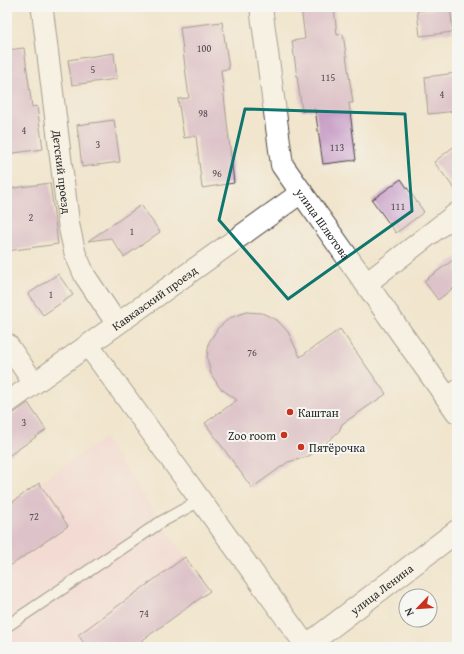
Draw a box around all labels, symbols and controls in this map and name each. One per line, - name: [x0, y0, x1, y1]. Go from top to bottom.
- house number: 100: [197, 41, 211, 56]
- house number: 5: [91, 62, 96, 77]
- house number: 115: [321, 70, 335, 85]
- house number: 4: [440, 87, 445, 102]
- house number: 98: [198, 106, 208, 121]
- house number: 4: [22, 123, 27, 138]
- street label: Детский проезд: [49, 128, 76, 215]
- house number: 3: [96, 137, 101, 152]
- house number: 113: [330, 140, 344, 155]
- house number: 96: [212, 166, 222, 181]
- street label: улица Шлютова: [292, 183, 355, 263]
- house number: 111: [391, 199, 405, 214]
- house number: 2: [29, 210, 34, 225]
- house number: 1: [130, 224, 135, 239]
- street label: Кавказский проезд: [108, 261, 201, 334]
- house number: 1: [49, 287, 54, 302]
- house number: 76: [247, 345, 257, 360]
- place label: Каштан: [298, 404, 339, 421]
- marker: Каштан: [285, 407, 295, 417]
- house number: 3: [22, 415, 27, 430]
- place label: Zoo room: [228, 427, 276, 444]
- marker: Zoo room: [279, 430, 289, 440]
- place label: Пятёрочка: [309, 439, 366, 456]
- marker: Пятёрочка: [296, 442, 306, 452]
- house number: 72: [29, 509, 39, 524]
- street label: улица Ленина: [345, 559, 417, 619]
- north arrow: [398, 588, 438, 628]
- text: N: [400, 605, 418, 619]
- house number: 74: [139, 606, 149, 621]

